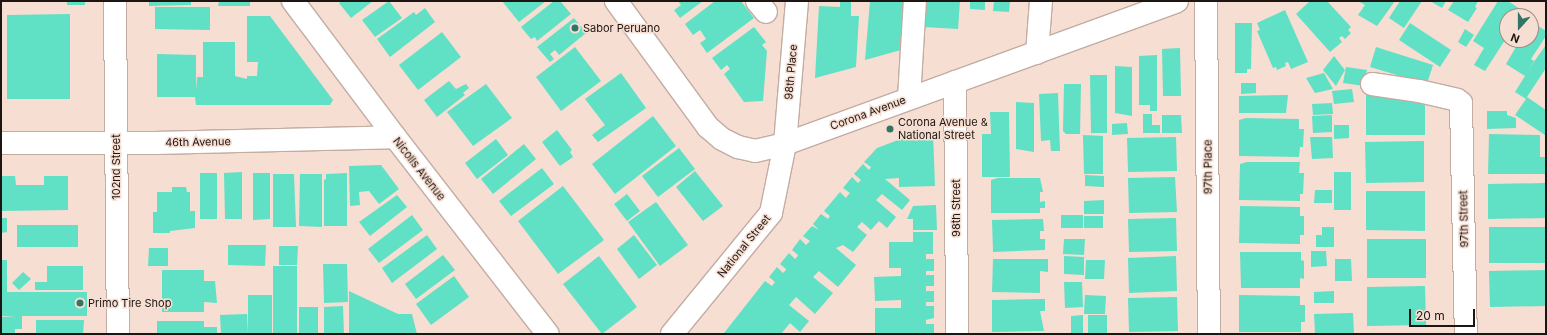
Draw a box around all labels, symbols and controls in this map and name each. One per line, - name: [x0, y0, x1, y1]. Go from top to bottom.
- north arrow: [1499, 8, 1539, 48]
- place label: Sabor Peruano: [583, 21, 660, 35]
- marker: Sabor Peruano: [570, 23, 580, 33]
- text: N: [1509, 30, 1521, 46]
- street label: 98th Place: [782, 44, 800, 100]
- street label: Corona Avenue: [828, 93, 908, 133]
- place label: Corona Avenue & National Street: [898, 116, 988, 142]
- marker: Corona Avenue & National Street: [885, 124, 895, 134]
- street label: 102nd Street: [109, 134, 123, 200]
- street label: 46th Avenue: [165, 135, 231, 149]
- street label: Nicolls Avenue: [390, 135, 448, 203]
- street label: 97th Place: [1201, 140, 1215, 194]
- street label: 98th Street: [949, 179, 963, 237]
- street label: 97th Street: [1457, 190, 1471, 248]
- street label: National Street: [715, 212, 773, 280]
- place label: Primo Tire Shop: [88, 296, 171, 310]
- marker: Primo Tire Shop: [75, 298, 85, 308]
- scale bar: [1411, 301, 1477, 327]
- text: 20 m: [1416, 308, 1445, 323]

